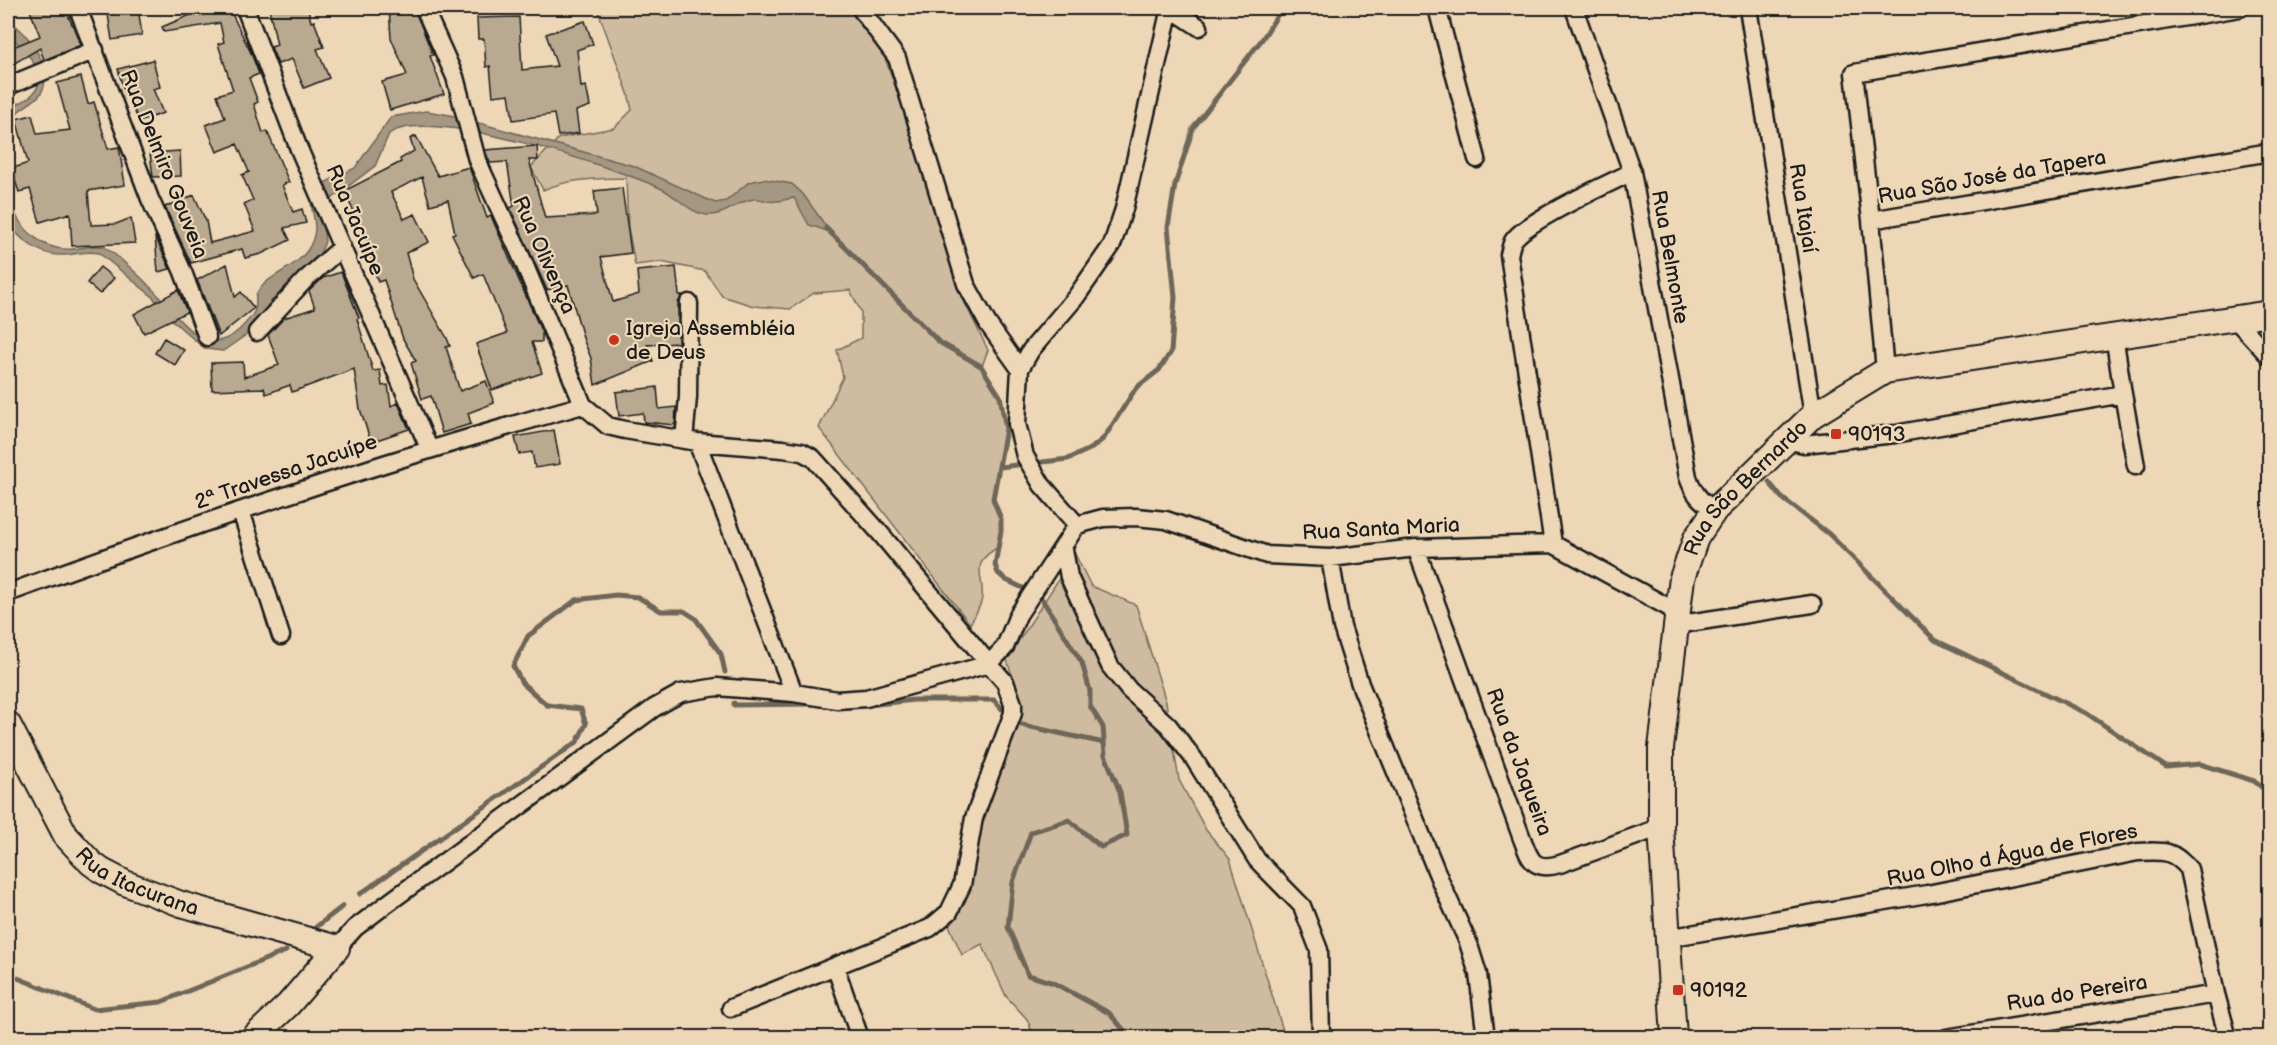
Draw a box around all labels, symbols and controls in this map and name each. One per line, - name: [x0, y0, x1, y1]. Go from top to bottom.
- street label: Rua Delmiro Gouveia: [115, 66, 213, 262]
- street label: Rua São José da Tapera: [1876, 145, 2108, 209]
- street label: Rua Jacuípe: [320, 161, 390, 279]
- street label: Rua Itajaí: [1784, 161, 1823, 256]
- street label: Rua Belmonte: [1646, 188, 1694, 326]
- street label: Rua Olivença: [507, 192, 581, 318]
- place label: Igreja Assembléia de Deus: [626, 316, 795, 365]
- marker: Igreja Assembléia de Deus: [607, 333, 621, 347]
- street label: Rua São Bernardo: [1678, 415, 1813, 559]
- place label: 90193: [1848, 422, 1906, 447]
- marker: 90193: [1829, 427, 1843, 441]
- street label: 2ª Travessa Jacuípe: [192, 429, 380, 515]
- street label: Rua Santa Maria: [1301, 512, 1461, 546]
- street label: Rua da Jaqueira: [1481, 685, 1557, 839]
- street label: Rua Olho d Água de Flores: [1885, 818, 2139, 892]
- street label: Rua Itacurana: [70, 842, 202, 921]
- street label: Rua do Pereira: [2005, 970, 2149, 1016]
- place label: 90192: [1690, 978, 1748, 1003]
- marker: 90192: [1671, 983, 1685, 997]

